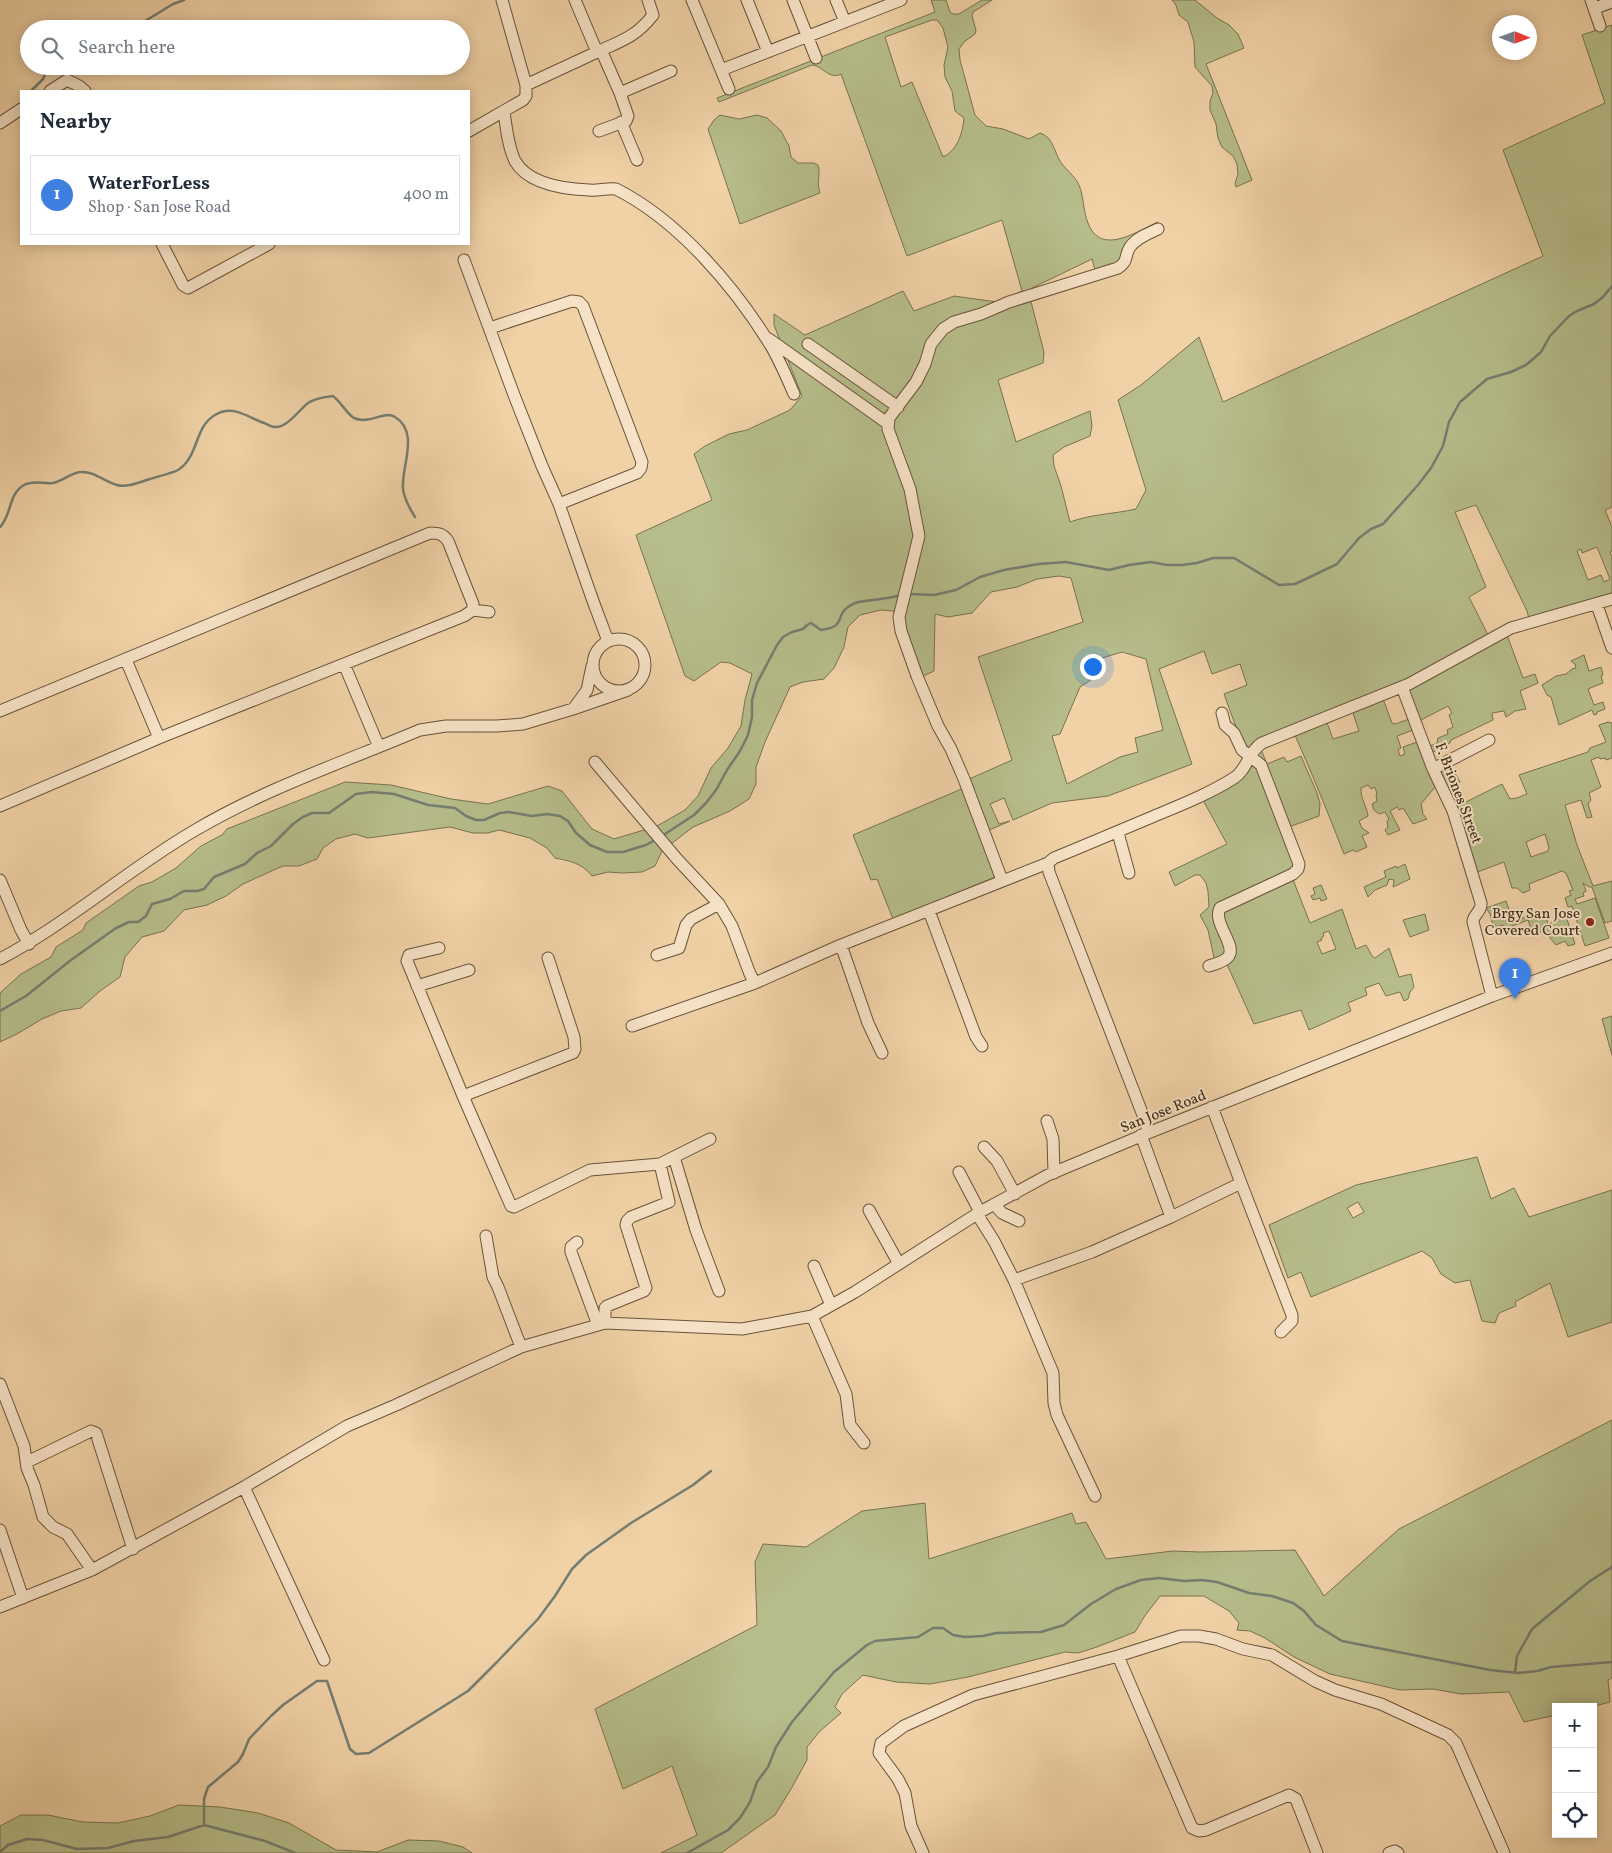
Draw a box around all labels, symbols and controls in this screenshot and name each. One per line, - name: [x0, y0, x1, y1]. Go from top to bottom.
- north arrow: [1492, 15, 1537, 60]
- search box: [20, 20, 470, 75]
- icon: search: [38, 34, 66, 62]
- text: Search here: [78, 35, 175, 61]
- text: Nearby: [40, 108, 111, 137]
- text: WaterForLess: [88, 171, 210, 197]
- text: 1: [54, 184, 60, 206]
- text: 400 m: [403, 184, 449, 206]
- text: Shop · San Jose Road: [88, 197, 231, 219]
- your location: [1080, 654, 1106, 680]
- street label: F. Briones Street: [1429, 740, 1487, 847]
- place label: Brgy San Jose Covered Court: [1485, 904, 1580, 942]
- marker: Brgy San Jose Covered Court: [1584, 916, 1596, 928]
- pin: 1: [1499, 958, 1531, 999]
- street label: San Jose Road: [1117, 1086, 1210, 1139]
- map controls: [1552, 1703, 1597, 1838]
- button: +: [1552, 1703, 1597, 1748]
- button: −: [1552, 1748, 1597, 1793]
- button: locate: [1552, 1793, 1597, 1838]

